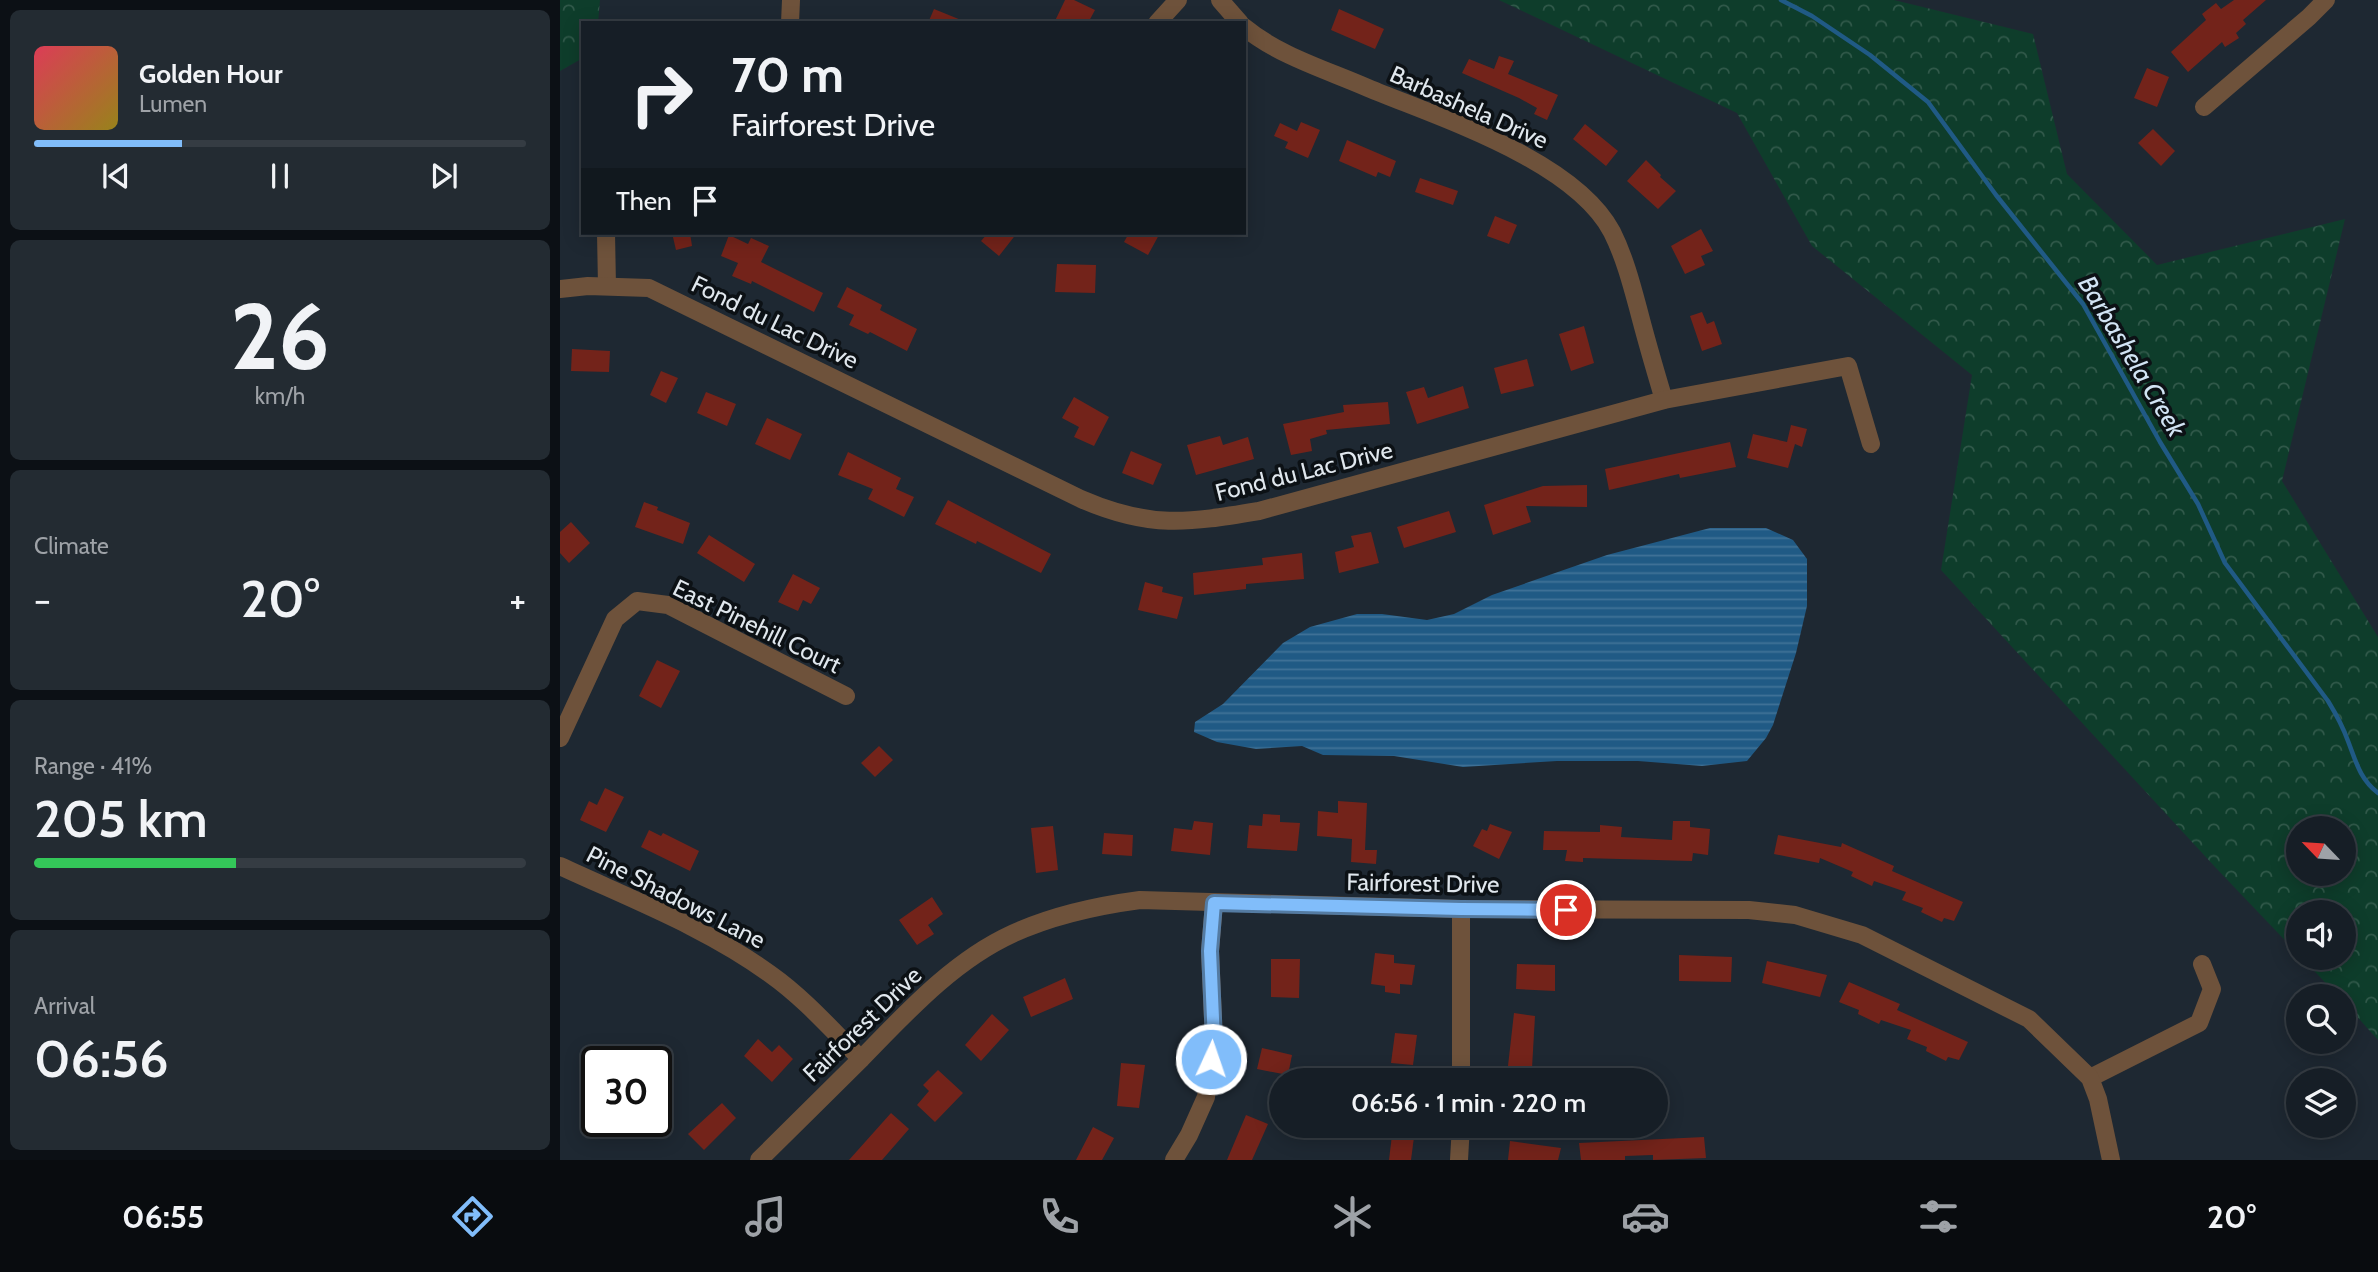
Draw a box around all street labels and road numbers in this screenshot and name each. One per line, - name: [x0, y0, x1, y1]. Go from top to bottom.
- street label: Barbashela Drive: [1385, 59, 1553, 155]
- street label: Fond du Lac Drive: [687, 269, 863, 375]
- street label: Fond du Lac Drive: [1212, 435, 1396, 507]
- street label: East Pinehill Court: [668, 573, 846, 679]
- street label: Pine Shadows Lane: [582, 839, 770, 955]
- street label: Fairforest Drive: [1346, 867, 1500, 899]
- street label: Fairforest Drive: [797, 960, 927, 1088]

